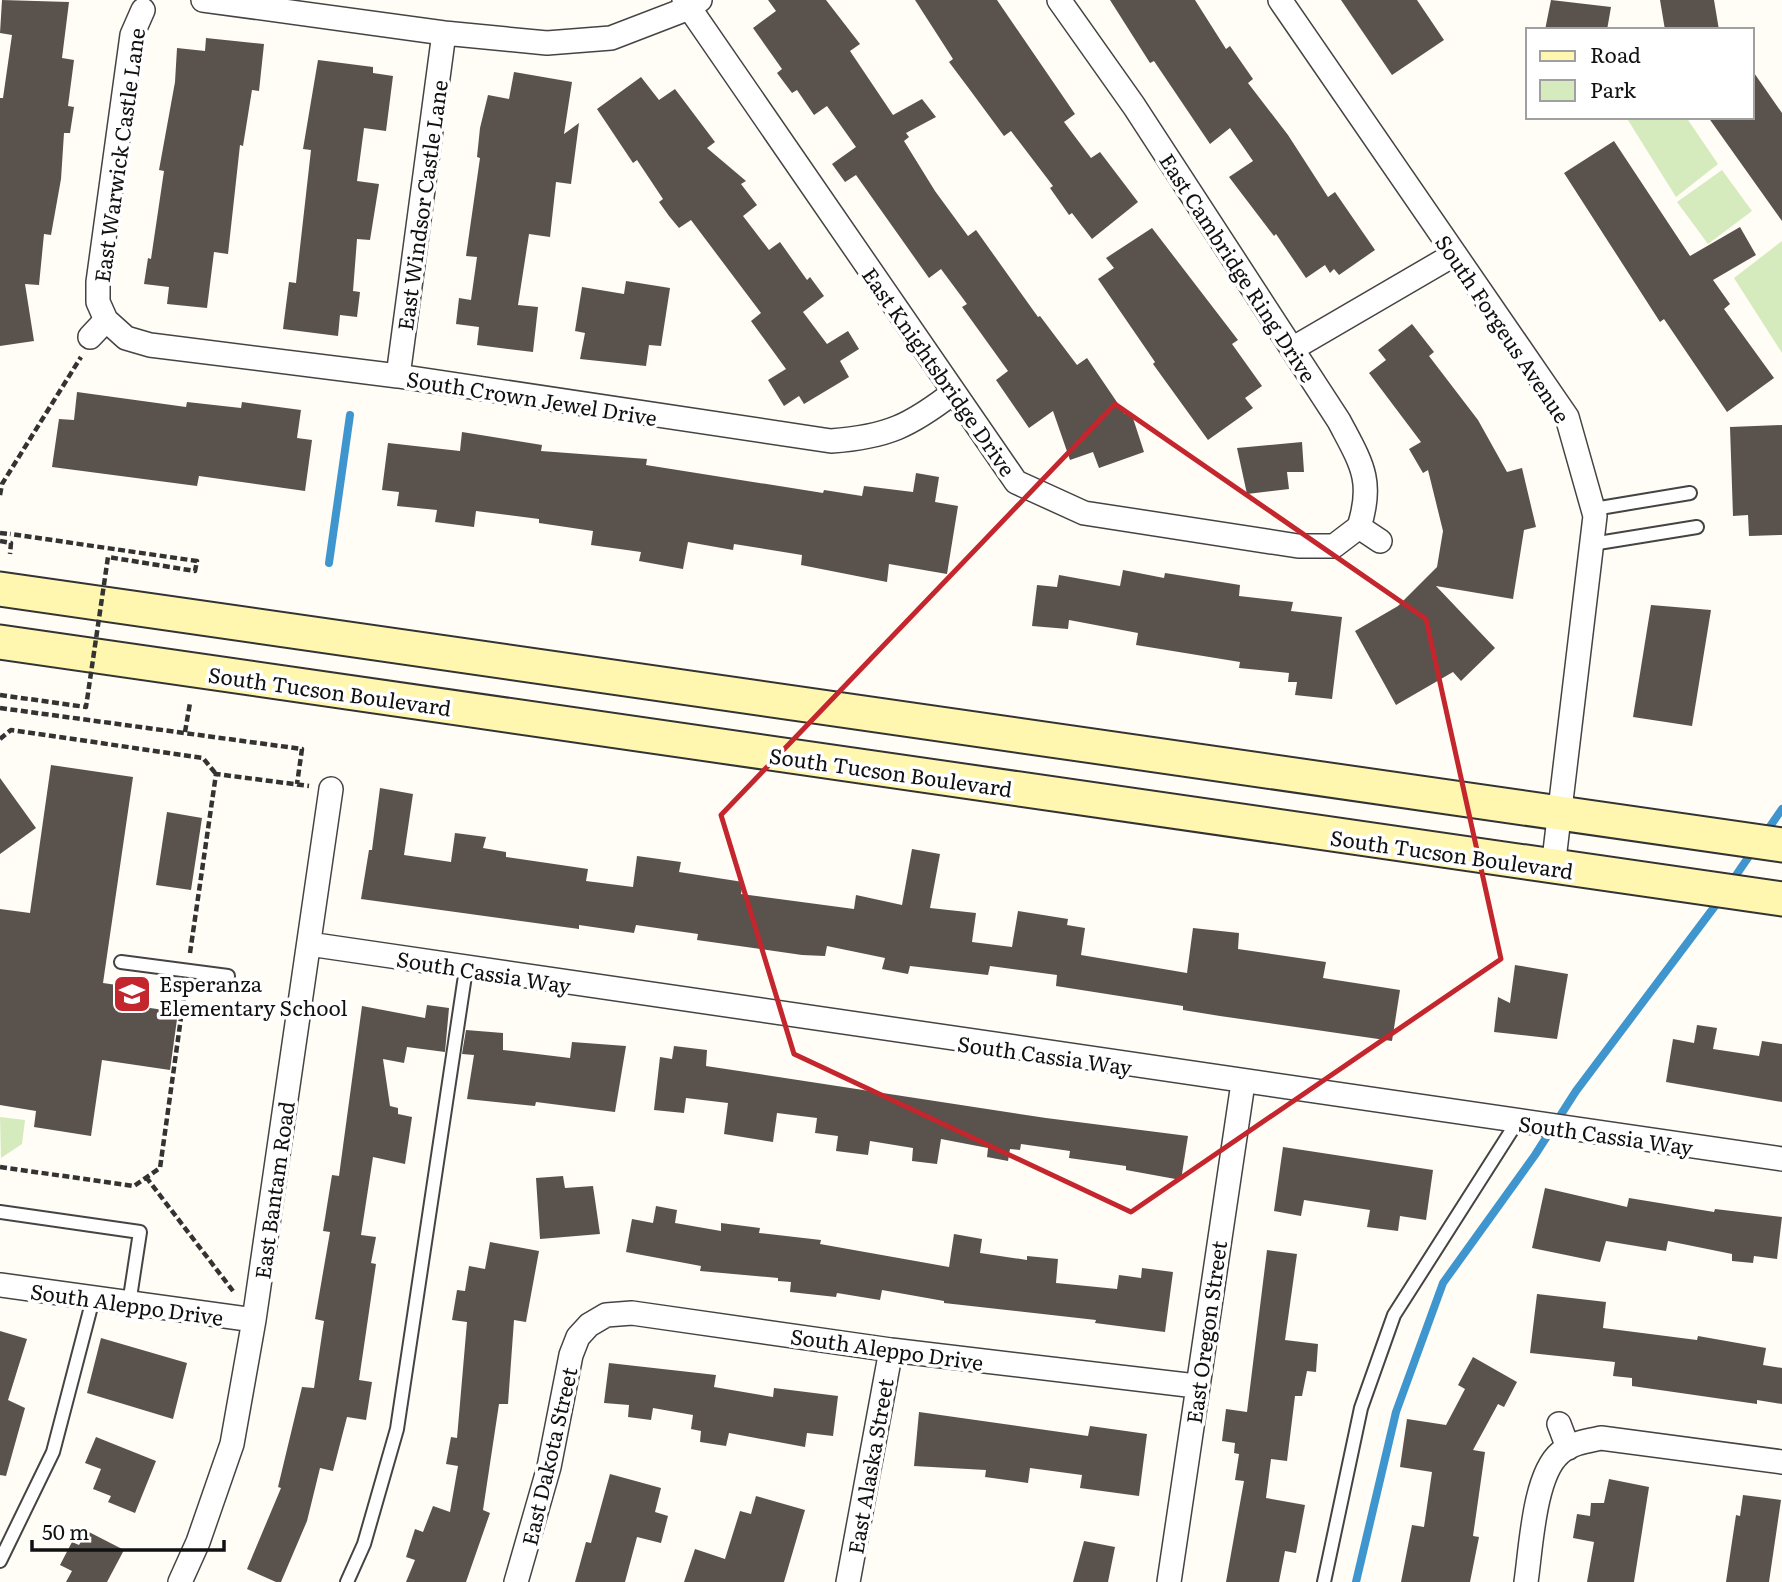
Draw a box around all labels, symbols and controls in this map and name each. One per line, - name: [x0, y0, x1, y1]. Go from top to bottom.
- street label: East Warwick Castle Lane: [85, 26, 151, 284]
- legend: [1526, 28, 1754, 119]
- text: Road: [1590, 38, 1641, 69]
- text: Park: [1590, 73, 1636, 104]
- street label: East Windsor Castle Lane: [388, 78, 454, 332]
- street label: East Cambridge Ring Drive: [1153, 146, 1325, 388]
- street label: South Forgeus Avenue: [1429, 228, 1579, 428]
- street label: East Knightsbridge Drive: [856, 260, 1024, 482]
- street label: South Crown Jewel Drive: [405, 362, 659, 432]
- street label: South Tucson Boulevard: [206, 658, 454, 722]
- street label: South Tucson Boulevard: [767, 739, 1015, 803]
- street label: South Tucson Boulevard: [1328, 821, 1576, 885]
- street label: South Cassia Way: [395, 942, 574, 1000]
- place label: Esperanza Elementary School: [159, 967, 348, 1022]
- school or university icon: Esperanza Elementary School: [111, 973, 153, 1015]
- street label: South Cassia Way: [956, 1026, 1135, 1082]
- street label: East Bantam Road: [245, 1099, 301, 1281]
- street label: South Cassia Way: [1517, 1106, 1696, 1162]
- street label: East Oregon Street: [1177, 1238, 1233, 1426]
- street label: South Aleppo Drive: [29, 1274, 225, 1332]
- street label: South Aleppo Drive: [789, 1319, 985, 1377]
- street label: East Dakota Street: [512, 1363, 584, 1548]
- street label: East Alaska Street: [838, 1375, 900, 1556]
- scale bar: [32, 1508, 224, 1552]
- text: 50 m: [42, 1515, 89, 1546]

